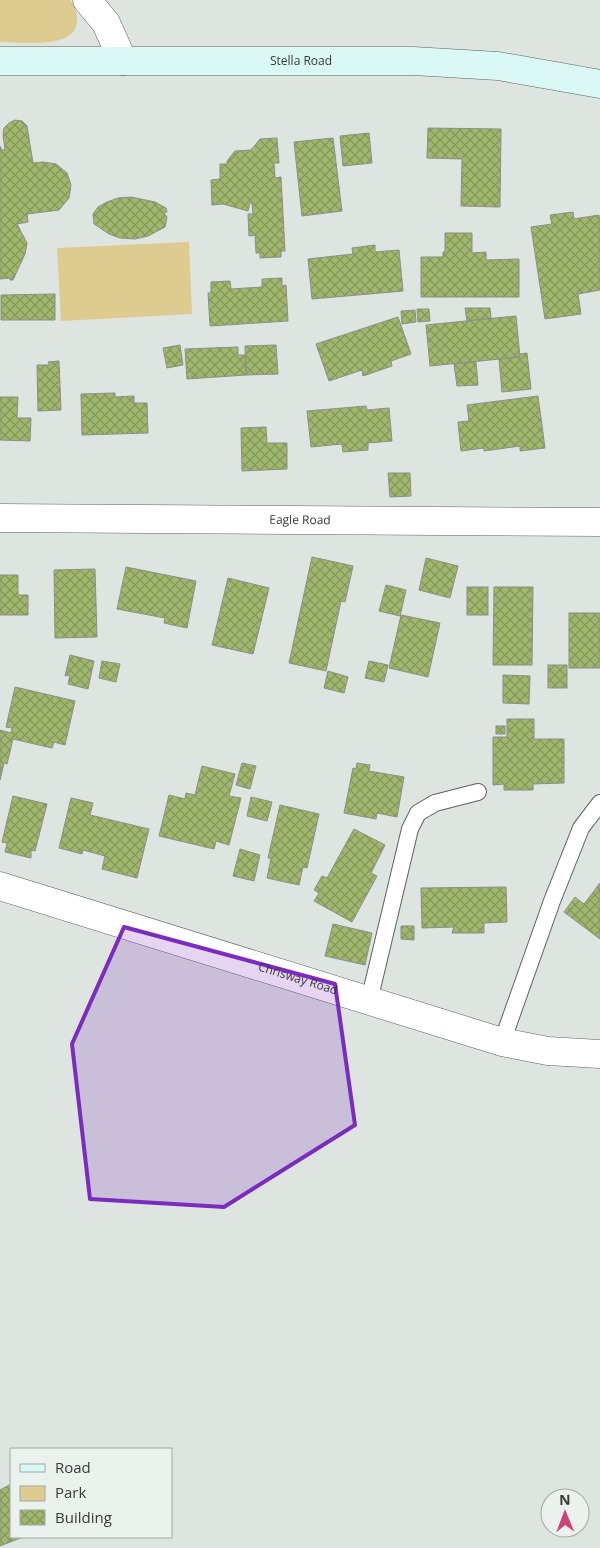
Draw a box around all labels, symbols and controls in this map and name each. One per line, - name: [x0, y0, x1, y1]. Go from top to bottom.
- street label: Stella Road: [270, 52, 332, 69]
- street label: Eagle Road: [269, 511, 331, 528]
- street label: Chrisway Road: [256, 958, 340, 998]
- legend: [10, 1448, 172, 1538]
- text: Road: [55, 1457, 91, 1477]
- text: Park: [55, 1482, 86, 1502]
- north arrow: [540, 1488, 590, 1538]
- text: N: [559, 1490, 571, 1509]
- text: Building: [55, 1507, 112, 1527]

